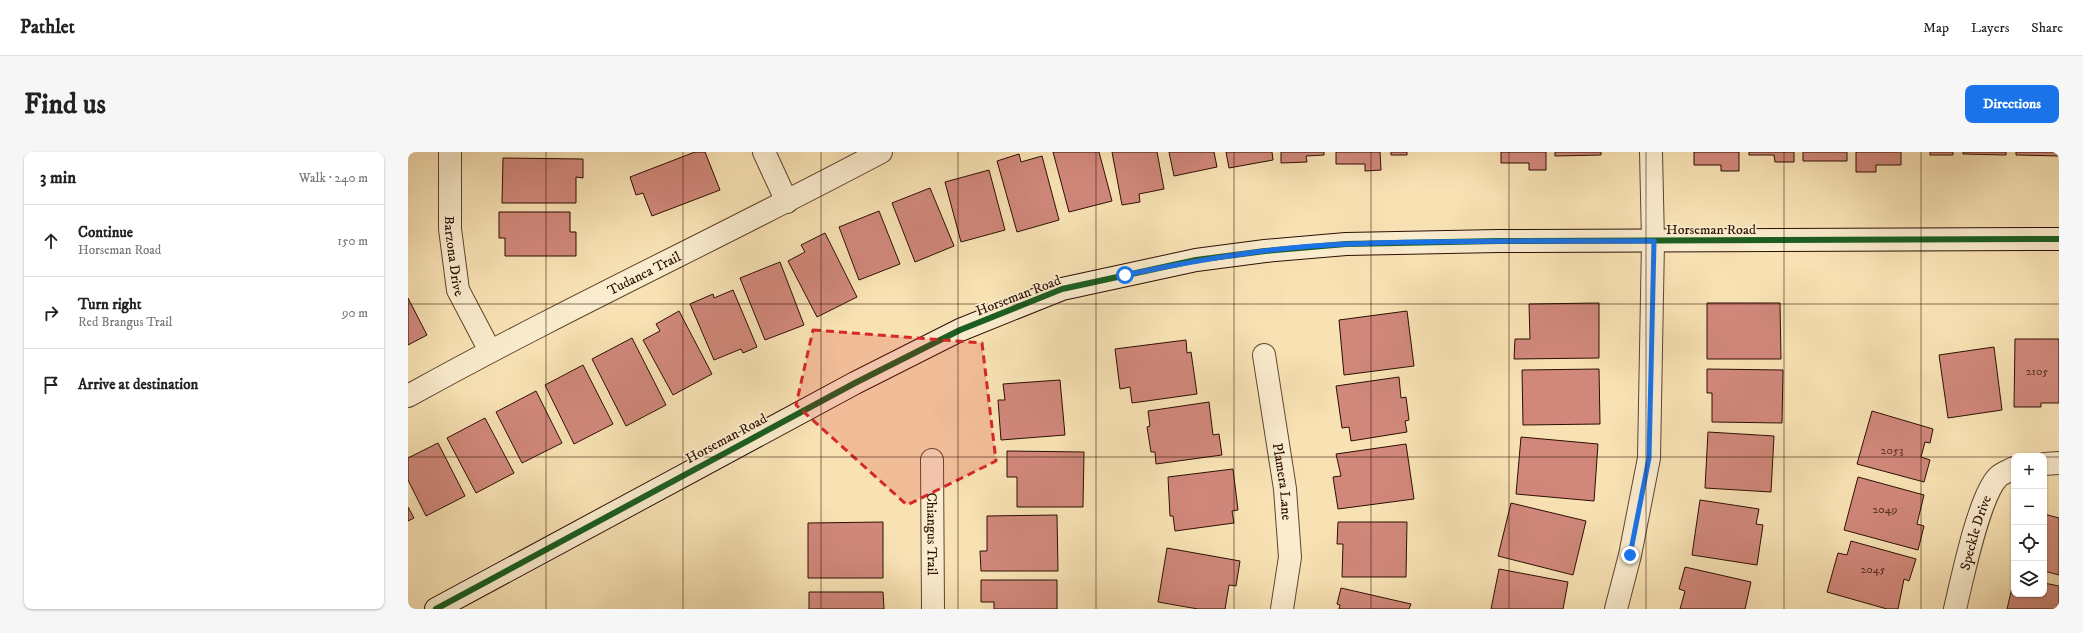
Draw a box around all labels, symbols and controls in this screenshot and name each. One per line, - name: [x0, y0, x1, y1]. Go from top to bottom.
- text: Pathlet: [20, 16, 75, 39]
- text: Map: [1923, 19, 1949, 37]
- text: Layers: [1971, 19, 2009, 37]
- text: Share: [2031, 19, 2063, 37]
- button: Directions: [1965, 85, 2059, 123]
- text: Find us: [24, 87, 106, 122]
- text: 3 min: [40, 167, 76, 189]
- text: Walk · 240 m: [299, 170, 368, 186]
- street label: Barzona Drive: [440, 216, 468, 300]
- street label: Horseman Road: [1666, 221, 1756, 239]
- text: Continue: [78, 223, 133, 242]
- icon: ahead: [40, 230, 62, 252]
- text: 150 m: [337, 233, 368, 249]
- text: Horseman Road: [78, 242, 161, 258]
- street label: Tudanca Trail: [605, 248, 685, 300]
- route start: [1116, 266, 1134, 284]
- street label: Horseman Road: [973, 271, 1063, 320]
- text: Turn right: [78, 295, 141, 314]
- icon: right: [40, 302, 62, 324]
- text: 90 m: [342, 305, 368, 321]
- text: Red Brangus Trail: [78, 314, 172, 330]
- house number: 2105: [2026, 364, 2048, 379]
- icon: arrive: [40, 374, 62, 396]
- text: Arrive at destination: [78, 375, 198, 394]
- street label: Horseman Road: [683, 410, 770, 468]
- street label: Plamera Lane: [1268, 442, 1295, 521]
- house number: 2053: [1881, 443, 1903, 458]
- map controls: [2011, 453, 2047, 597]
- button: +: [2011, 453, 2047, 489]
- button: −: [2011, 489, 2047, 525]
- street label: Chiangus Trail: [922, 492, 941, 576]
- street label: Speckle Drive: [1956, 492, 1996, 572]
- house number: 2049: [1872, 502, 1898, 517]
- button: locate: [2011, 525, 2047, 561]
- route end: [1621, 546, 1639, 564]
- button: layers: [2011, 561, 2047, 597]
- house number: 2045: [1860, 562, 1886, 577]

